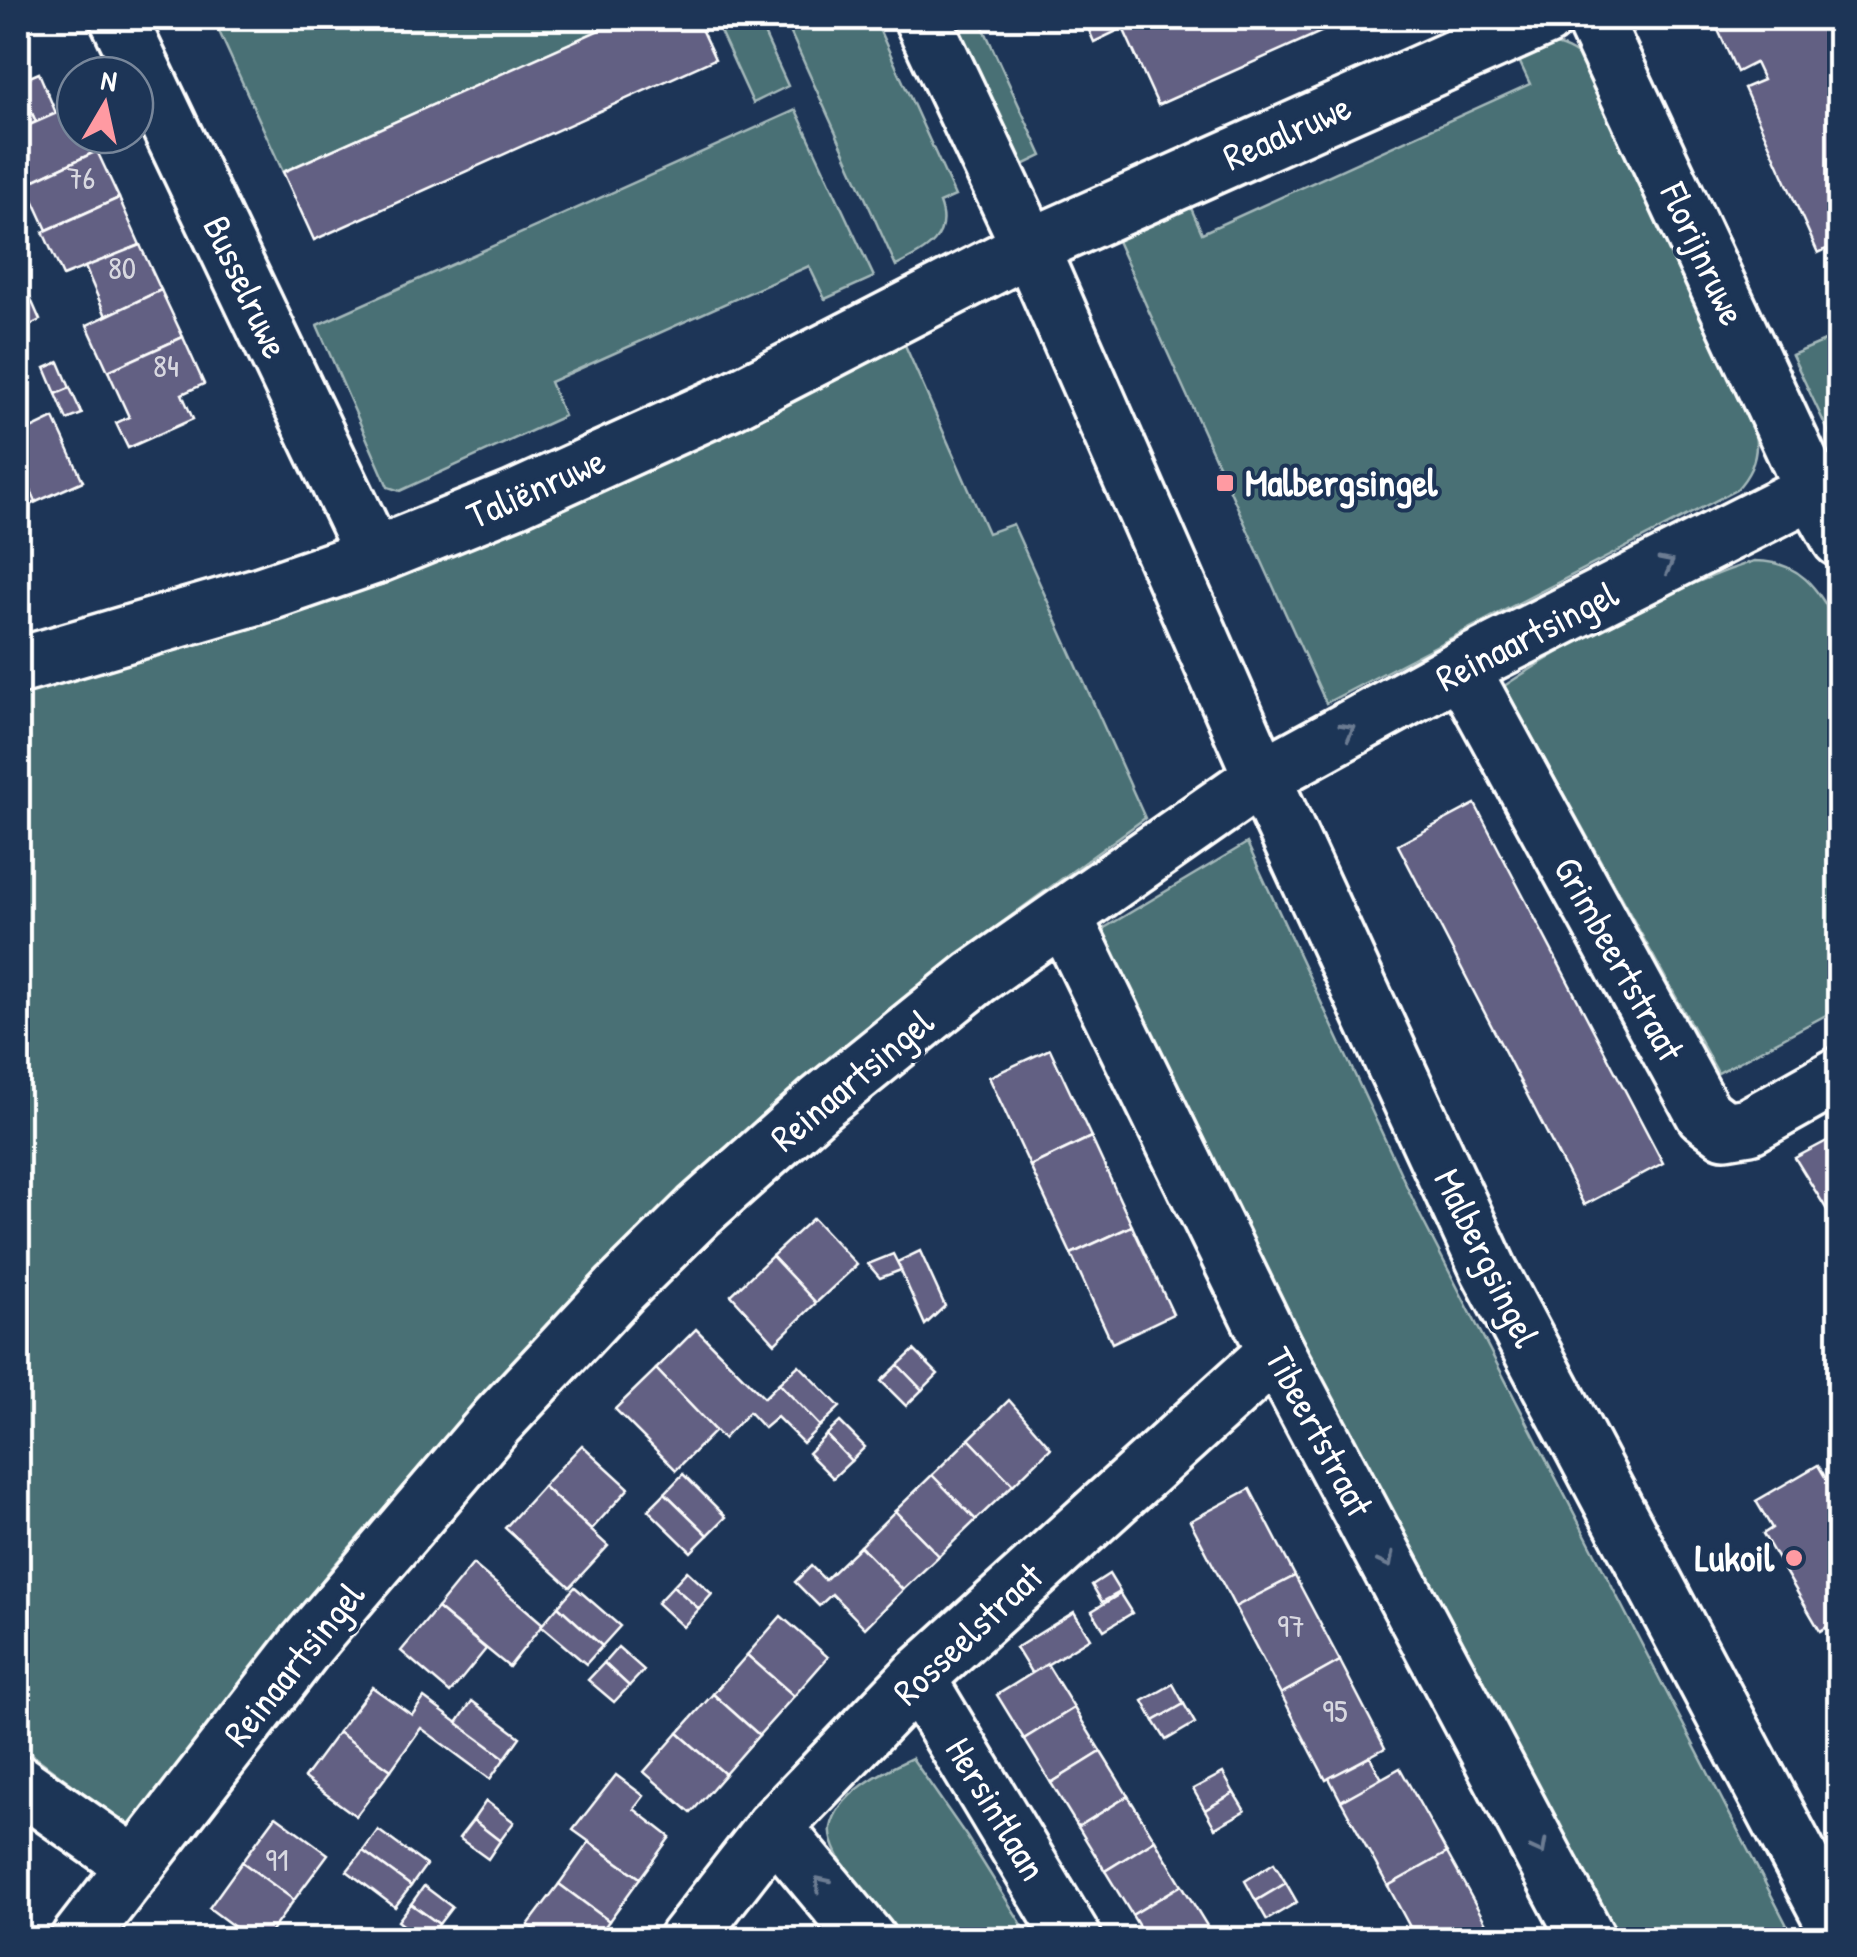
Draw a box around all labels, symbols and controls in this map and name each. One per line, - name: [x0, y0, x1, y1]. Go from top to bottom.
- north arrow: [55, 55, 155, 155]
- text: N: [99, 60, 119, 100]
- street label: Reaalruwe: [1214, 80, 1359, 182]
- house number: 76: [67, 156, 95, 199]
- street label: Florijnruwe: [1648, 173, 1759, 333]
- street label: Busselruwe: [191, 207, 302, 366]
- house number: 80: [108, 246, 136, 289]
- house number: 84: [153, 344, 179, 387]
- street label: Taliënruwe: [458, 434, 613, 541]
- place label: Malbergsingel: [1245, 456, 1438, 509]
- marker: Malbergsingel: [1214, 472, 1236, 494]
- one-way arrow: [1657, 557, 1675, 576]
- street label: Reinaartsingel: [1427, 567, 1627, 703]
- one-way arrow: [1337, 723, 1355, 743]
- street label: Grimbeertstraat: [1542, 847, 1698, 1071]
- street label: Reinaartsingel: [759, 995, 945, 1163]
- street label: Malbergsingel: [1422, 1160, 1554, 1356]
- street label: Tibeertstraat: [1253, 1338, 1387, 1526]
- place label: Lukoil: [1695, 1531, 1775, 1583]
- marker: Lukoil: [1783, 1547, 1805, 1569]
- street label: Rosseelstraat: [881, 1550, 1054, 1716]
- one-way arrow: [1375, 1551, 1394, 1569]
- street label: Reinaartsingel: [211, 1569, 376, 1757]
- house number: 97: [1277, 1604, 1305, 1647]
- house number: 95: [1322, 1689, 1348, 1732]
- street label: Hersintlaan: [934, 1727, 1060, 1890]
- house number: 91: [265, 1838, 289, 1881]
- one-way arrow: [1528, 1838, 1547, 1856]
- one-way arrow: [814, 1877, 832, 1895]

